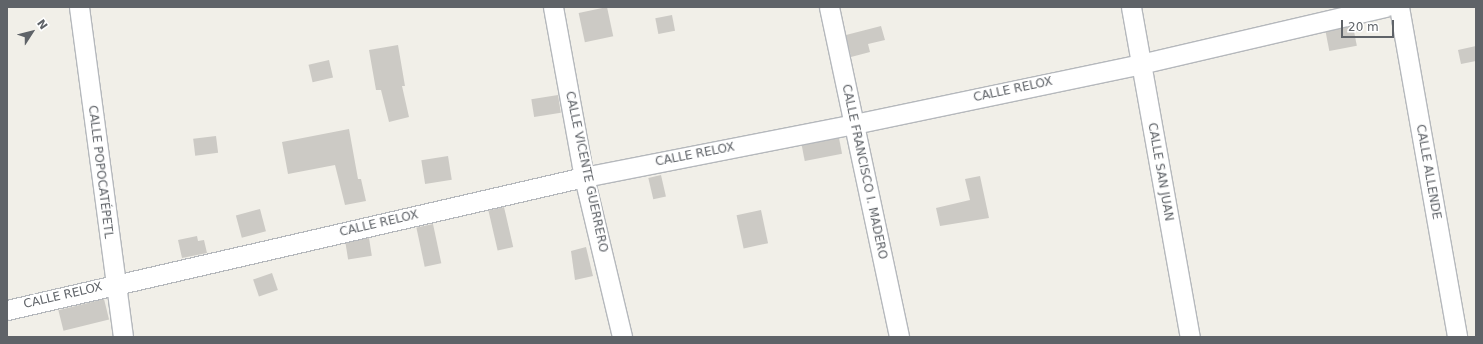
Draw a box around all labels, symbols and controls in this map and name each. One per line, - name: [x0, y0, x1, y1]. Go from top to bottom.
- north arrow: [12, 12, 52, 52]
- scale bar: [1343, 12, 1396, 38]
- text: N: [34, 17, 50, 32]
- text: 20 m: [1348, 20, 1379, 34]
- street label: CALLE RELOX: [972, 75, 1054, 105]
- street label: CALLE FRANCISCO I. MADERO: [838, 83, 890, 261]
- street label: CALLE VICENTE GUERRERO: [562, 90, 610, 254]
- street label: CALLE POPOCATÉPETL: [85, 105, 115, 239]
- street label: CALLE SAN JUAN: [1144, 122, 1176, 222]
- street label: CALLE ALLENDE: [1413, 123, 1443, 221]
- street label: CALLE RELOX: [654, 140, 736, 170]
- street label: CALLE RELOX: [338, 208, 420, 240]
- street label: CALLE RELOX: [22, 280, 104, 312]

